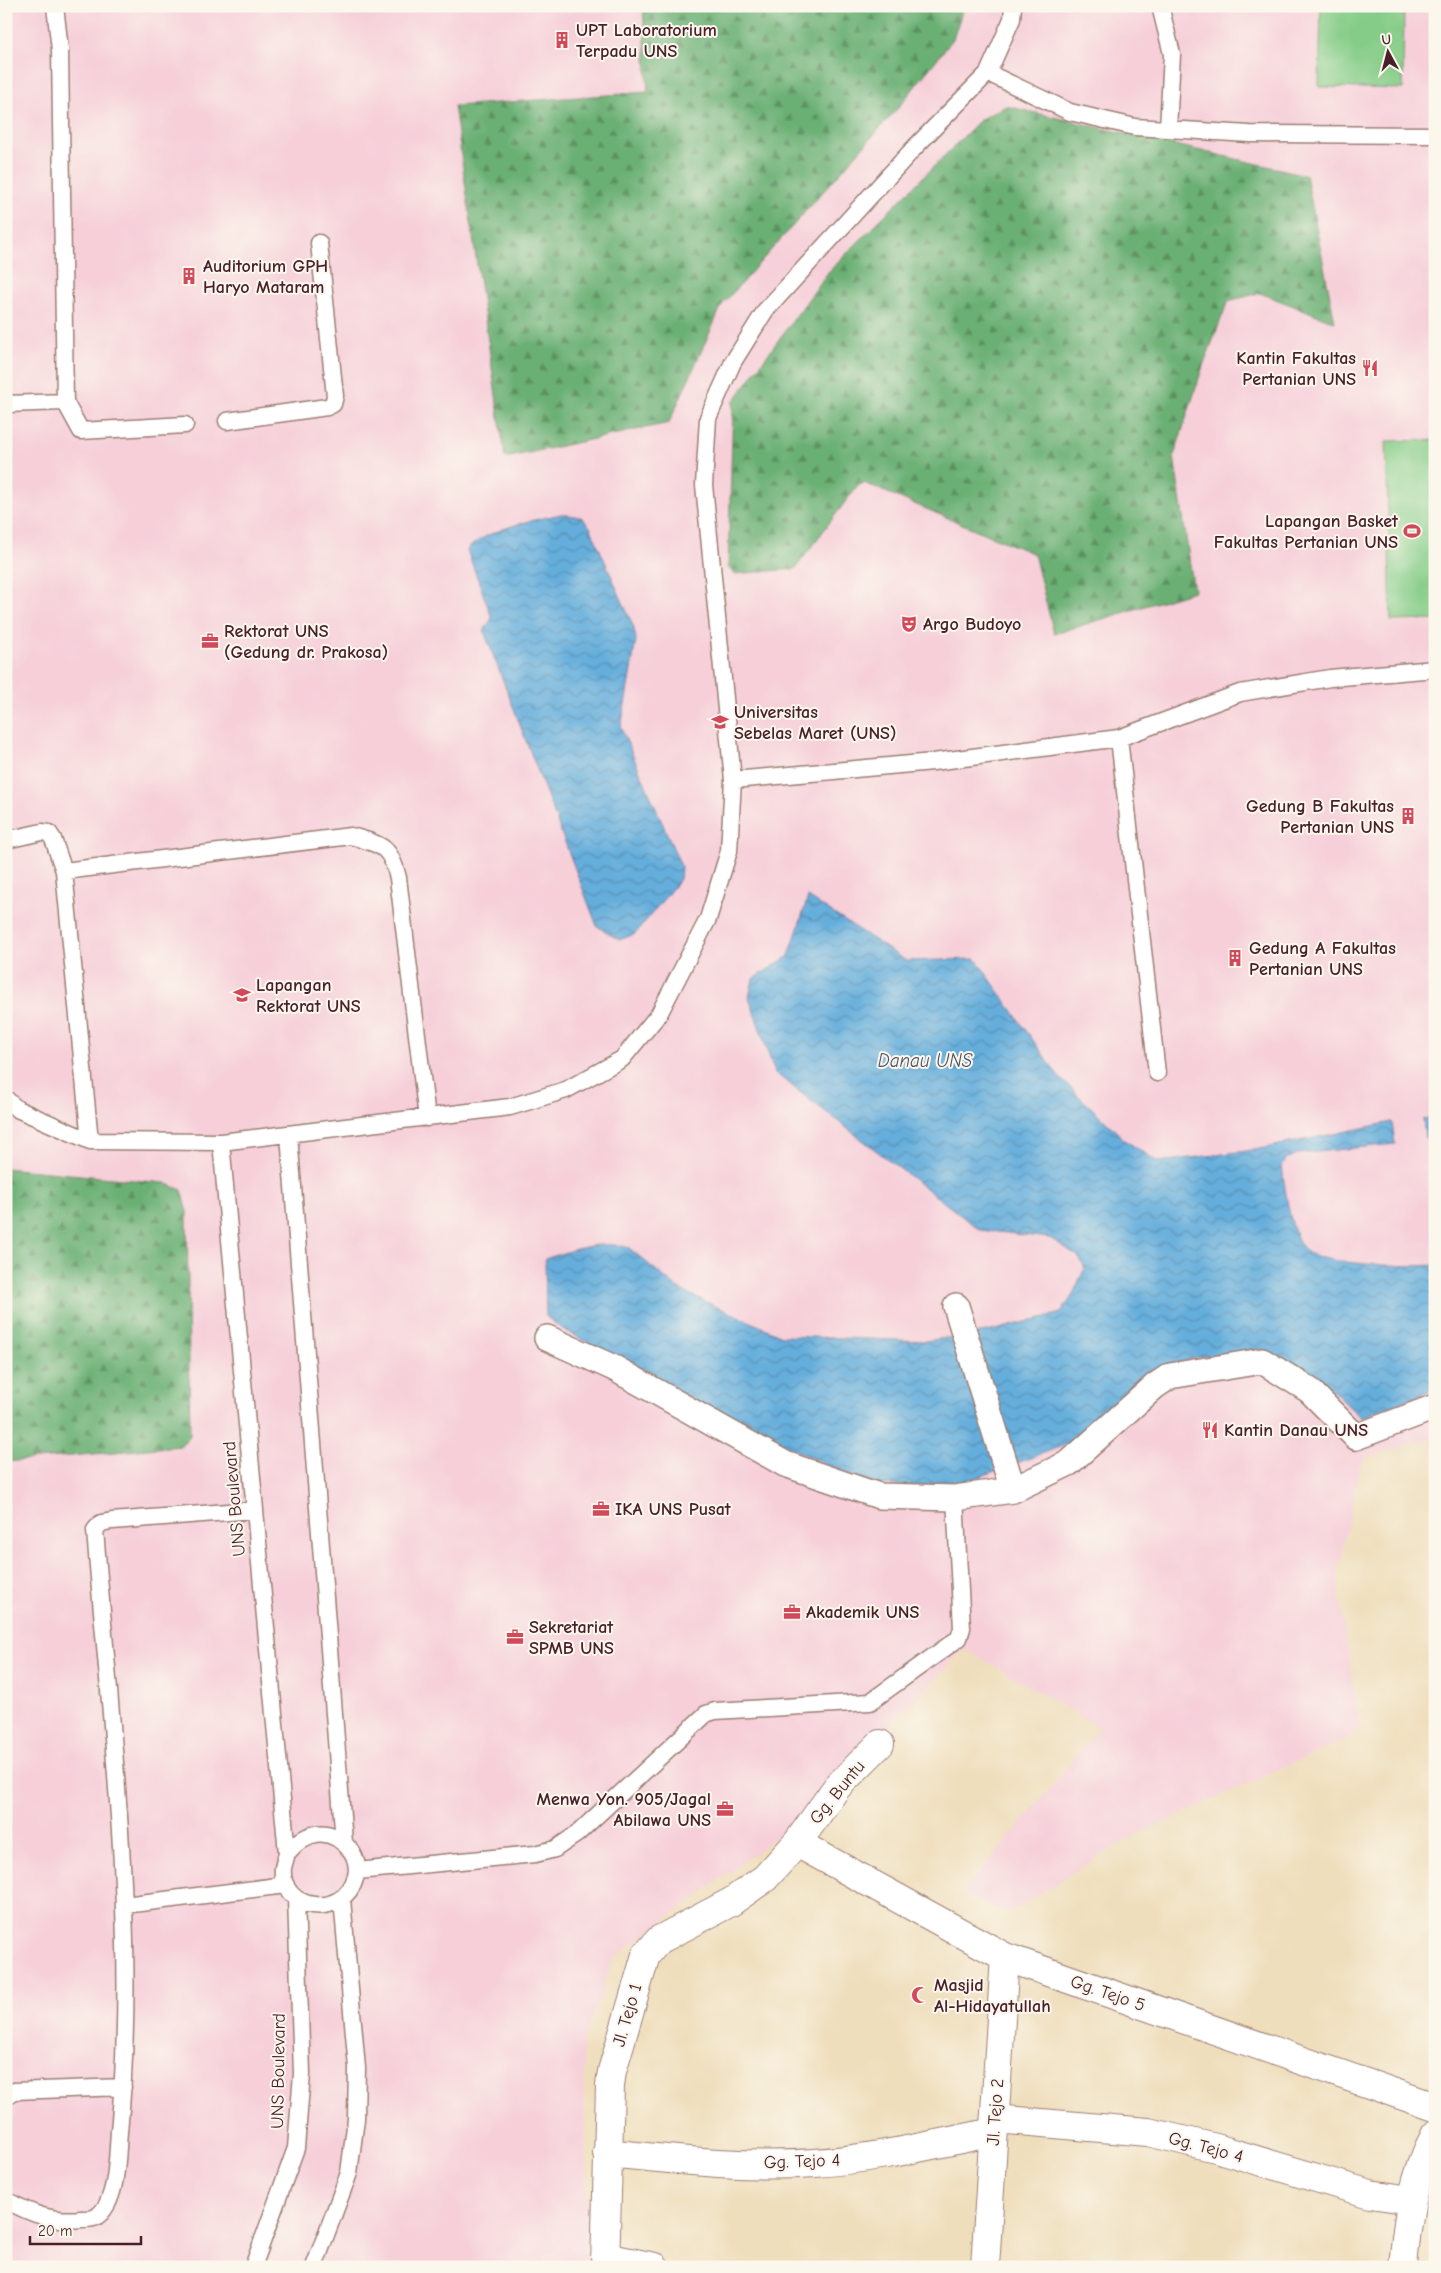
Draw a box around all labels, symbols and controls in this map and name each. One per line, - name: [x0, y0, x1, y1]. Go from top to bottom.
- place label: UPT Laboratorium Terpadu UNS: [576, 20, 717, 62]
- north arrow: [1364, 28, 1414, 78]
- building icon: UPT Laboratorium Terpadu UNS: [552, 30, 572, 50]
- text: U: [1381, 31, 1392, 49]
- place label: Auditorium GPH Haryo Mataram: [203, 256, 328, 298]
- building icon: Auditorium GPH Haryo Mataram: [179, 266, 199, 286]
- place label: Kantin Fakultas Pertanian UNS: [1236, 348, 1356, 390]
- restaurant icon: Kantin Fakultas Pertanian UNS: [1360, 358, 1380, 378]
- place label: Lapangan Basket Fakultas Pertanian UNS: [1214, 511, 1399, 553]
- sports icon: Lapangan Basket Fakultas Pertanian UNS: [1402, 521, 1422, 541]
- theatre icon: Argo Budoyo: [899, 614, 919, 634]
- place label: Argo Budoyo: [923, 614, 1021, 635]
- place label: Rektorat UNS (Gedung dr. Prakosa): [224, 621, 388, 663]
- office icon: Rektorat UNS (Gedung dr. Prakosa): [200, 631, 220, 651]
- place label: Universitas Sebelas Maret (UNS): [734, 702, 896, 744]
- school or university icon: Universitas Sebelas Maret (UNS): [710, 712, 730, 732]
- place label: Gedung B Fakultas Pertanian UNS: [1246, 796, 1394, 838]
- building icon: Gedung B Fakultas Pertanian UNS: [1398, 806, 1418, 826]
- place label: Gedung A Fakultas Pertanian UNS: [1249, 938, 1396, 980]
- building icon: Gedung A Fakultas Pertanian UNS: [1225, 948, 1245, 968]
- place label: Lapangan Rektorat UNS: [256, 975, 361, 1017]
- school or university icon: Lapangan Rektorat UNS: [232, 985, 252, 1005]
- water label: Danau UNS: [878, 1050, 973, 1072]
- restaurant icon: Kantin Danau UNS: [1200, 1420, 1220, 1440]
- place label: Kantin Danau UNS: [1224, 1420, 1368, 1441]
- street label: UNS Boulevard: [219, 1440, 250, 1557]
- office icon: IKA UNS Pusat: [591, 1499, 611, 1519]
- place label: IKA UNS Pusat: [615, 1499, 732, 1520]
- office icon: Akademik UNS: [782, 1602, 802, 1622]
- place label: Akademik UNS: [806, 1602, 919, 1623]
- place label: Sekretariat SPMB UNS: [529, 1617, 614, 1659]
- office icon: Sekretariat SPMB UNS: [505, 1627, 525, 1647]
- street label: Gg. Buntu: [805, 1756, 869, 1828]
- place label: Menwa Yon. 905/Jagal Abilawa UNS: [536, 1789, 711, 1831]
- office icon: Menwa Yon. 905/Jagal Abilawa UNS: [715, 1799, 735, 1819]
- street label: Gg. Tejo 5: [1068, 1971, 1148, 2016]
- place label: Masjid Al-Hidayatullah: [934, 1975, 1051, 2017]
- street label: Jl. Tejo 1: [608, 1981, 647, 2049]
- mosque icon: Masjid Al-Hidayatullah: [910, 1985, 930, 2005]
- street label: UNS Boulevard: [267, 2013, 290, 2129]
- street label: Jl. Tejo 2: [983, 2078, 1008, 2146]
- street label: Gg. Tejo 4: [1166, 2127, 1246, 2168]
- street label: Gg. Tejo 4: [763, 2150, 841, 2173]
- scale bar: [30, 2213, 141, 2245]
- text: 20 m: [38, 2222, 72, 2240]

